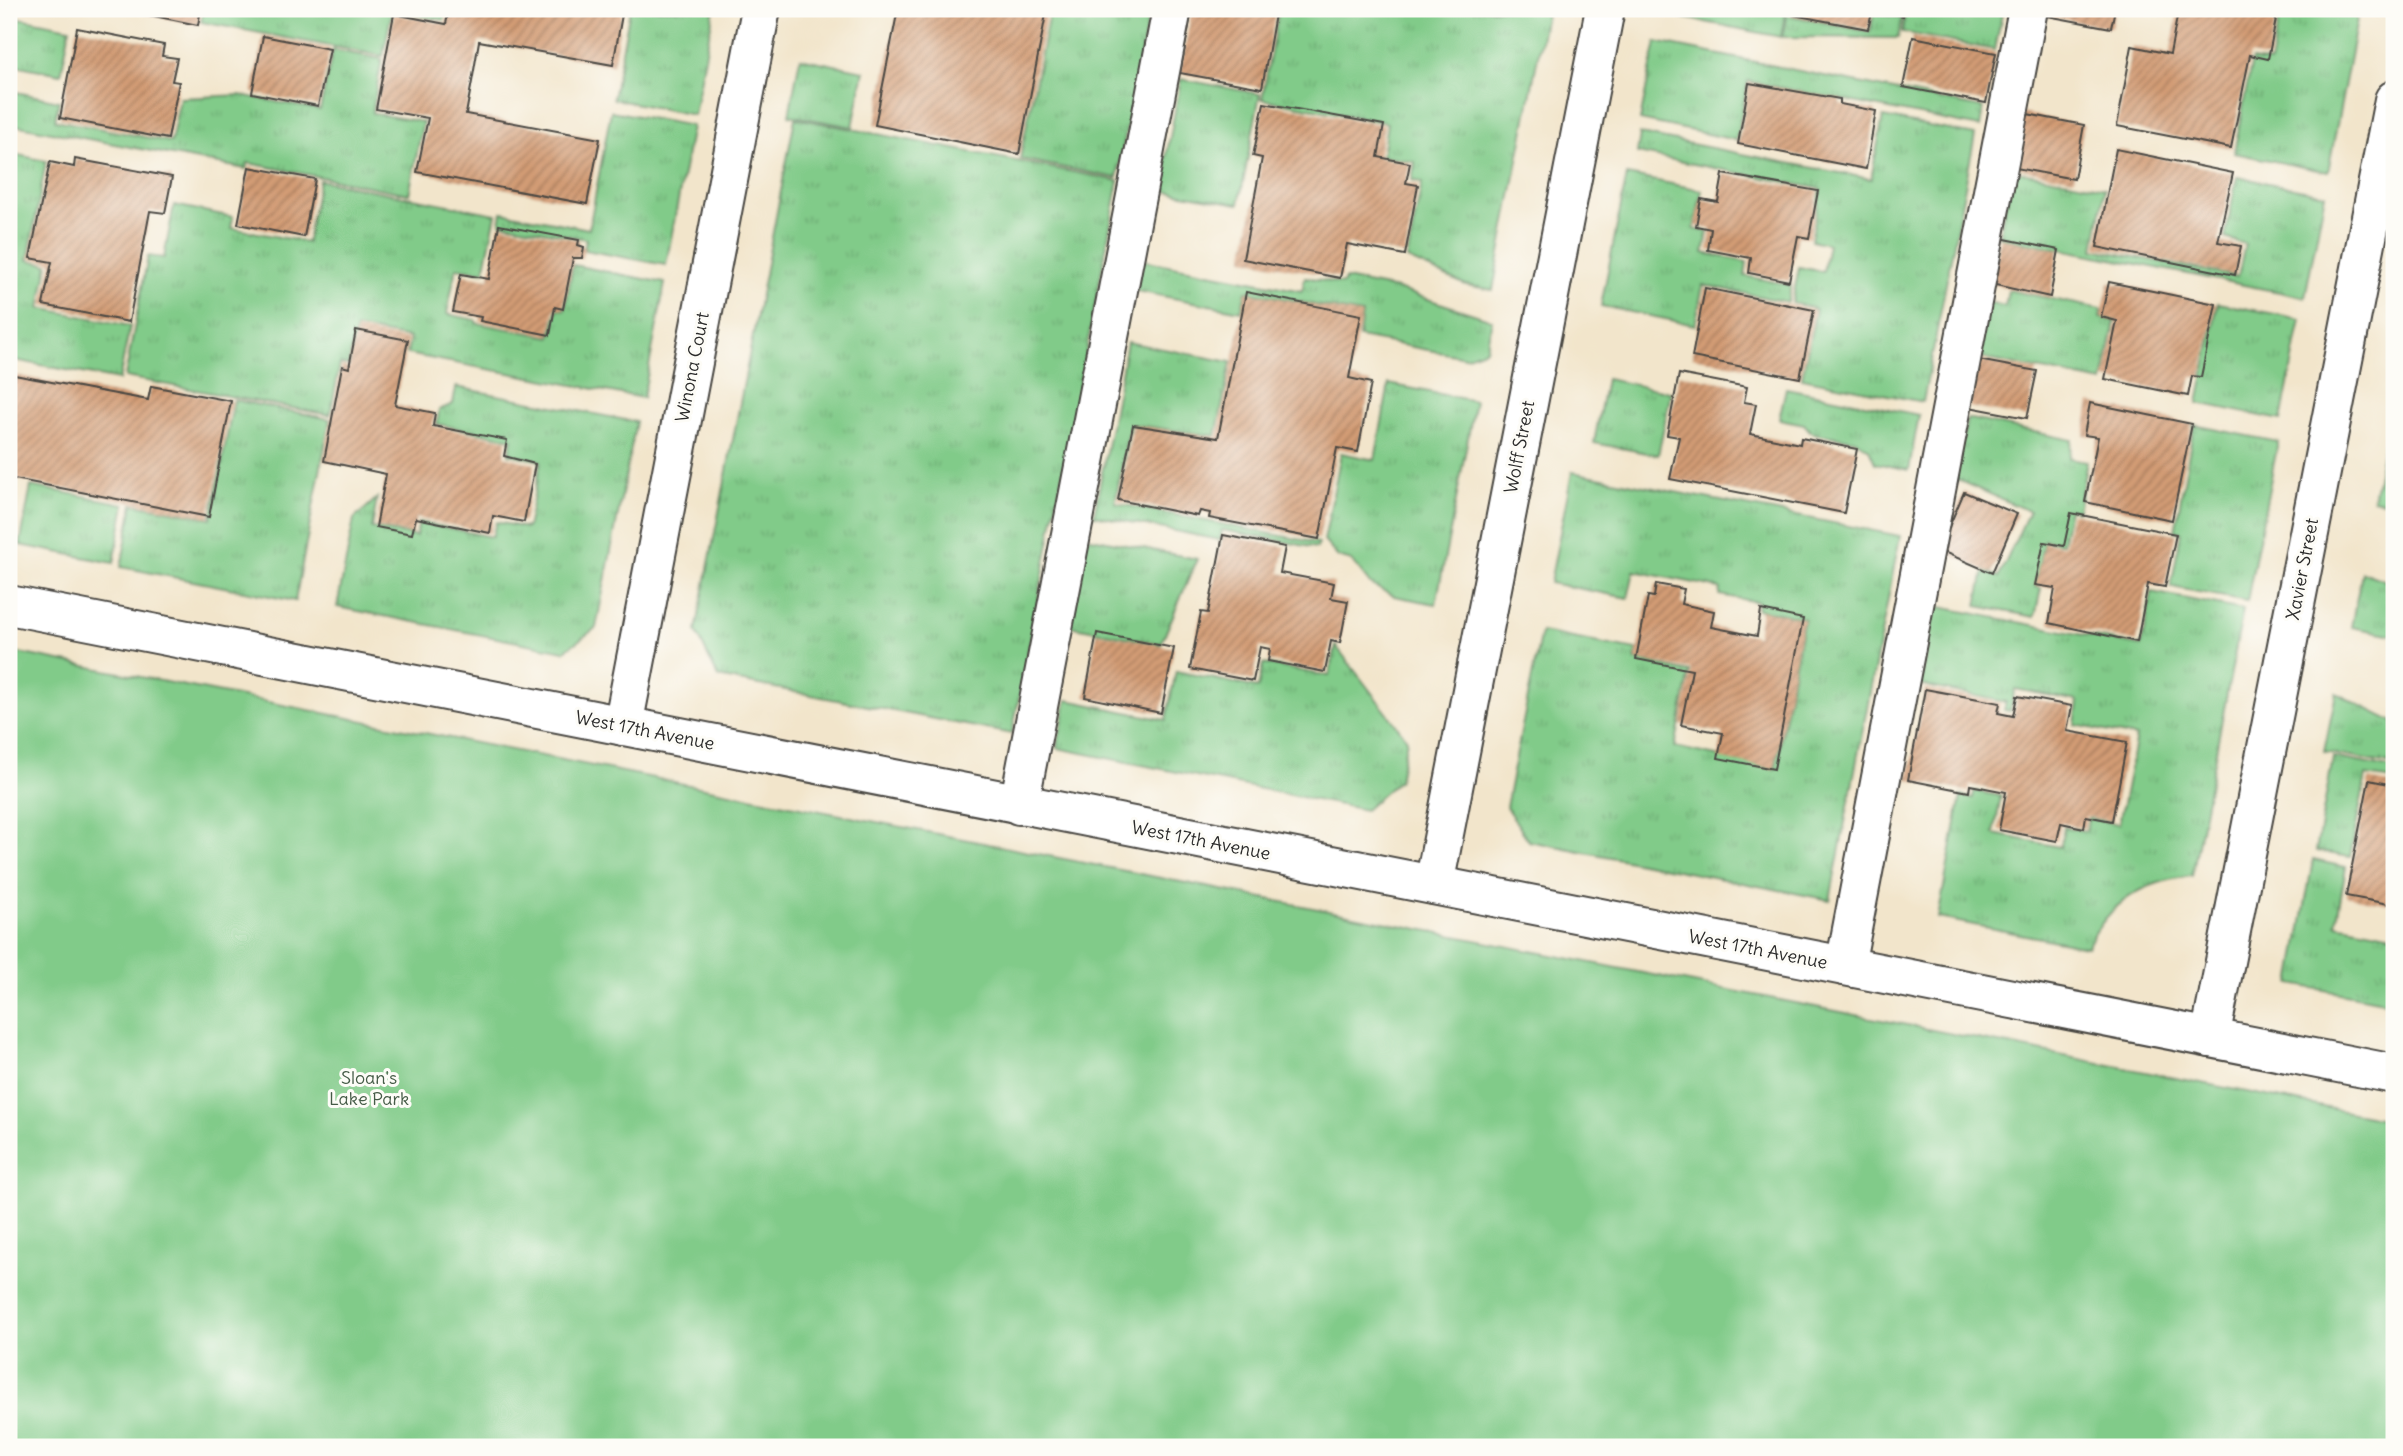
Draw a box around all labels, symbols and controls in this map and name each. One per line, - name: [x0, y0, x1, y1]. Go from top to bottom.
- street label: Winona Court: [670, 310, 714, 424]
- street label: Wolff Street: [1499, 399, 1539, 495]
- street label: Xavier Street: [2281, 516, 2323, 622]
- street label: West 17th Avenue: [574, 705, 716, 755]
- street label: West 17th Avenue: [1130, 815, 1272, 865]
- street label: West 17th Avenue: [1687, 924, 1829, 974]
- park label: Sloan's Lake Park: [329, 1066, 409, 1110]

